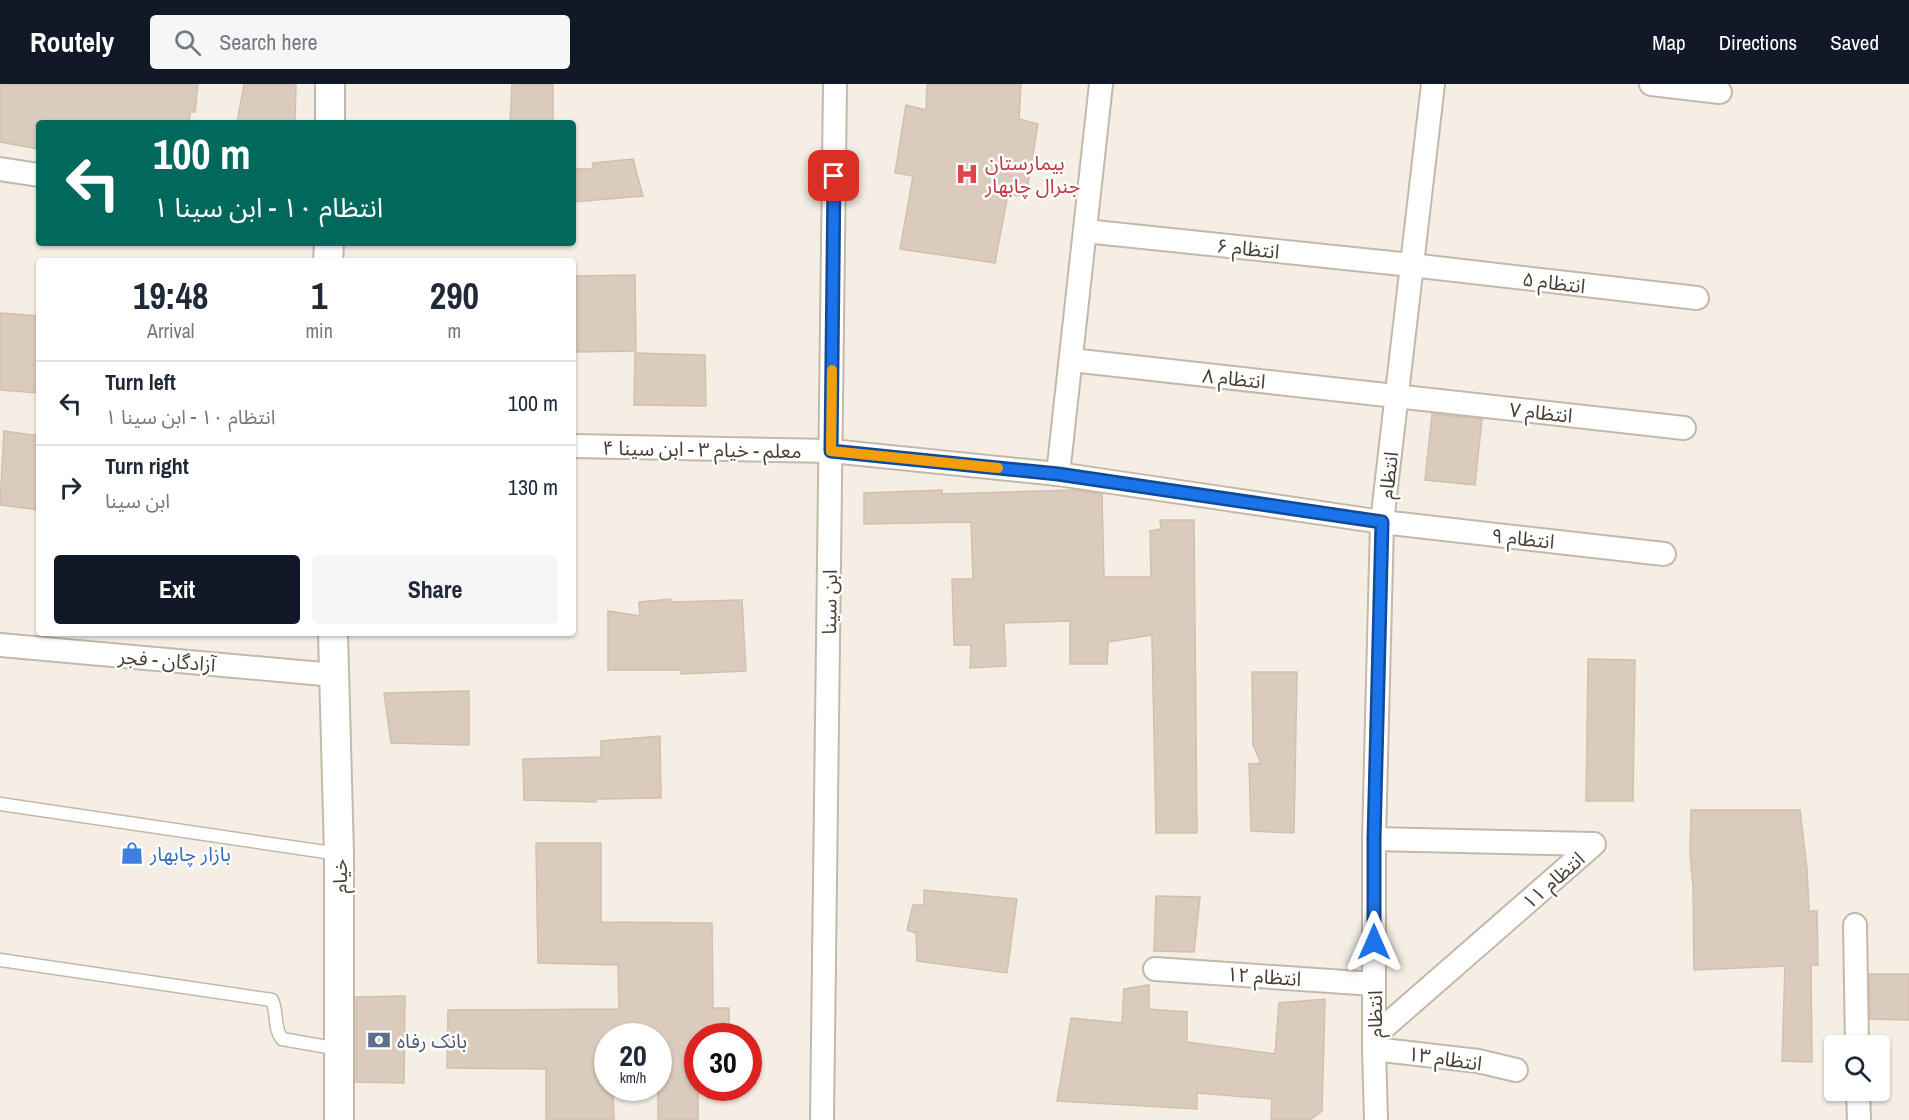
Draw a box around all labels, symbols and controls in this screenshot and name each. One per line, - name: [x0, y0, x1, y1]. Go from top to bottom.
- search box: [150, 15, 570, 69]
- text: Routely: [30, 23, 114, 61]
- icon: search: [171, 26, 204, 59]
- text: Search here: [219, 27, 317, 57]
- text: Map: [1652, 28, 1686, 57]
- text: Directions: [1719, 28, 1797, 57]
- text: Saved: [1830, 28, 1879, 57]
- text: 100 m: [153, 126, 251, 182]
- icon: left: [54, 144, 132, 222]
- place label: بیمارستان جنرال چابهار: [984, 149, 1081, 199]
- pin: [808, 150, 859, 201]
- icon: arrive: [817, 159, 850, 192]
- hospital icon: بیمارستان جنرال چابهار: [954, 161, 980, 187]
- text: انتظام ۱۰ - ابن سینا ۱: [153, 189, 383, 225]
- street label: انتظام ۶: [1215, 231, 1281, 267]
- street label: انتظام ۵: [1521, 265, 1587, 301]
- text: 19:48: [133, 272, 208, 320]
- text: 1: [311, 272, 327, 320]
- text: 290: [430, 272, 479, 320]
- text: Arrival: [147, 317, 194, 344]
- text: min: [305, 317, 333, 344]
- text: m: [448, 317, 461, 344]
- street label: انتظام ۸: [1201, 361, 1267, 397]
- text: Turn left: [105, 367, 176, 397]
- icon: left: [54, 387, 87, 420]
- text: 100 m: [508, 388, 558, 418]
- street label: انتظام ۷: [1508, 395, 1574, 431]
- text: انتظام ۱۰ - ابن سینا ۱: [105, 403, 275, 430]
- street label: معلم - خیام ۳ - ابن سینا ۴: [602, 434, 802, 466]
- street label: انتظام: [1372, 450, 1406, 500]
- text: Turn right: [105, 451, 189, 481]
- icon: right: [54, 471, 87, 504]
- text: 130 m: [508, 472, 558, 502]
- text: ابن سینا: [105, 487, 170, 514]
- street label: انتظام ۹: [1490, 521, 1556, 557]
- button: Exit: [54, 555, 300, 624]
- button: Share: [312, 555, 558, 624]
- street label: ابن سینا: [815, 569, 843, 635]
- street label: آزادگان - فجر: [116, 642, 218, 678]
- shop icon: بازار چابهار: [119, 840, 145, 866]
- place label: بازار چابهار: [149, 840, 231, 867]
- street label: انتظام ۱۱: [1516, 845, 1591, 916]
- street label: خیام: [326, 859, 355, 893]
- position arrow: [1342, 910, 1406, 974]
- street label: انتظام ۱۲: [1226, 960, 1302, 994]
- street label: انتظام: [1361, 990, 1390, 1038]
- speed limit sign: 30: [684, 1023, 762, 1101]
- bank icon: بانک رفاه: [366, 1027, 392, 1053]
- place label: بانک رفاه: [397, 1027, 467, 1054]
- text: 20: [619, 1035, 647, 1075]
- map controls: [1824, 1035, 1890, 1101]
- button: search: [1824, 1035, 1890, 1101]
- street label: انتظام ۱۳: [1406, 1039, 1484, 1079]
- text: km/h: [620, 1067, 646, 1088]

